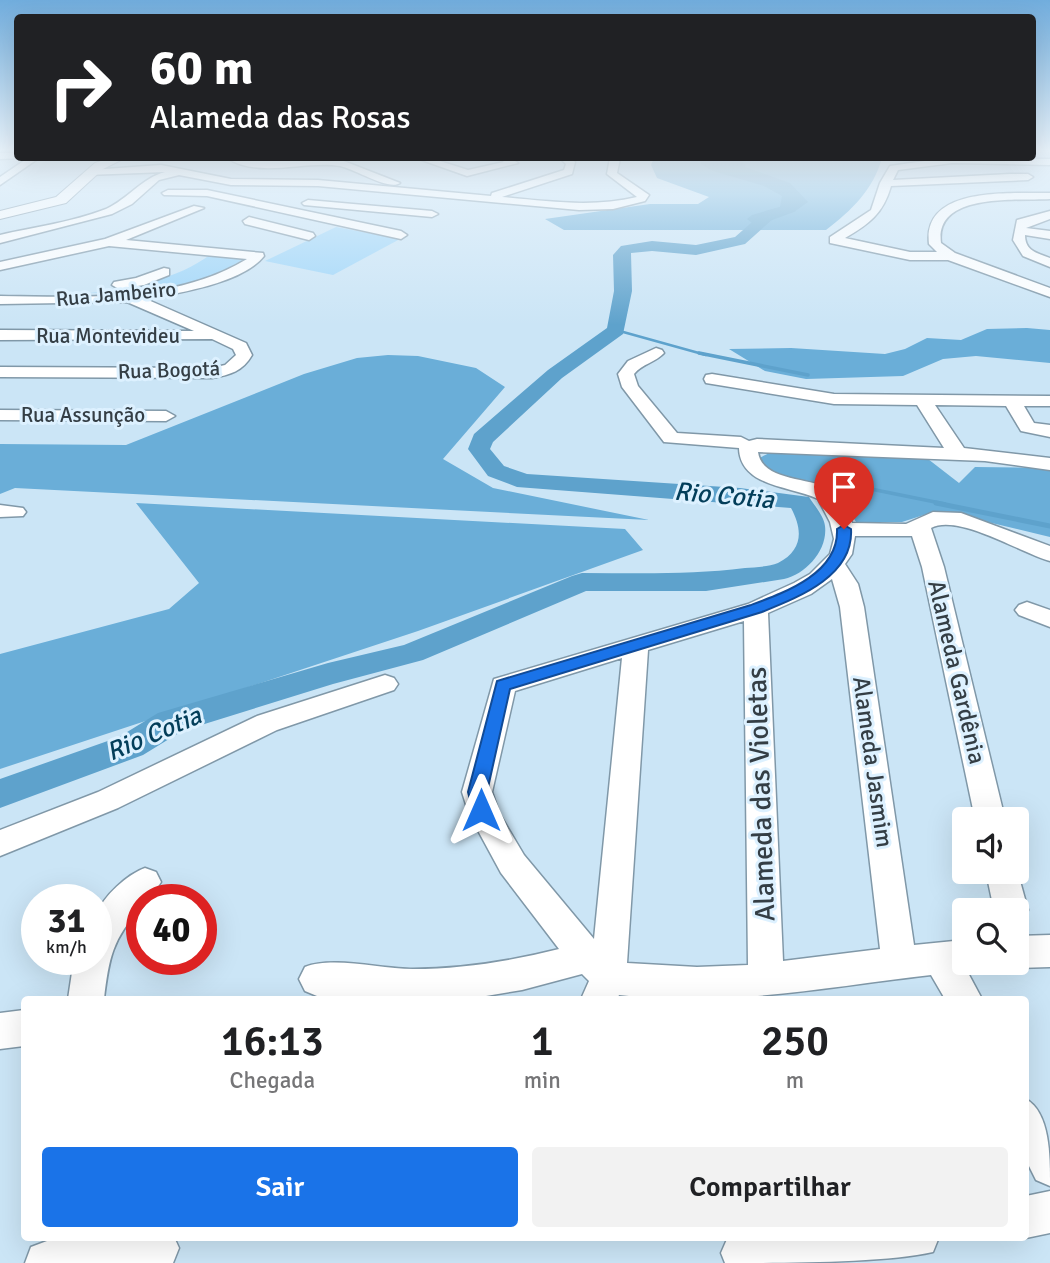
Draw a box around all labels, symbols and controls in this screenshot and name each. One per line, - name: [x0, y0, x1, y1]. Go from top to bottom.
- text: 60 m: [150, 38, 253, 98]
- icon: right: [35, 42, 126, 133]
- text: Alameda das Rosas: [150, 98, 411, 137]
- street label: Rua Jambeiro: [55, 276, 177, 312]
- street label: Rua Montevideu: [36, 323, 180, 349]
- street label: Rua Bogotá: [117, 355, 221, 385]
- street label: Rua Assunção: [21, 402, 145, 428]
- pin: [814, 457, 874, 529]
- icon: arrive: [825, 468, 863, 506]
- water label: Rio Cotia: [673, 476, 776, 516]
- street label: Alameda Gardênia: [921, 577, 993, 767]
- street label: Alameda das Violetas: [740, 666, 782, 922]
- street label: Alameda Jasmim: [846, 674, 900, 850]
- water label: Rio Cotia: [102, 699, 207, 768]
- position arrow: [444, 773, 518, 847]
- map controls: [952, 807, 1029, 975]
- button: sound: [952, 807, 1029, 884]
- speed limit sign: 40: [126, 884, 217, 975]
- button: search: [952, 898, 1029, 975]
- text: 31: [48, 899, 85, 942]
- text: km/h: [46, 936, 87, 958]
- text: 16:13: [221, 1016, 324, 1067]
- text: 1: [531, 1016, 554, 1067]
- text: 250: [761, 1016, 829, 1067]
- text: Chegada: [230, 1066, 315, 1095]
- text: min: [524, 1066, 561, 1095]
- text: m: [786, 1066, 804, 1095]
- button: Sair: [42, 1147, 518, 1227]
- button: Compartilhar: [532, 1147, 1008, 1227]

